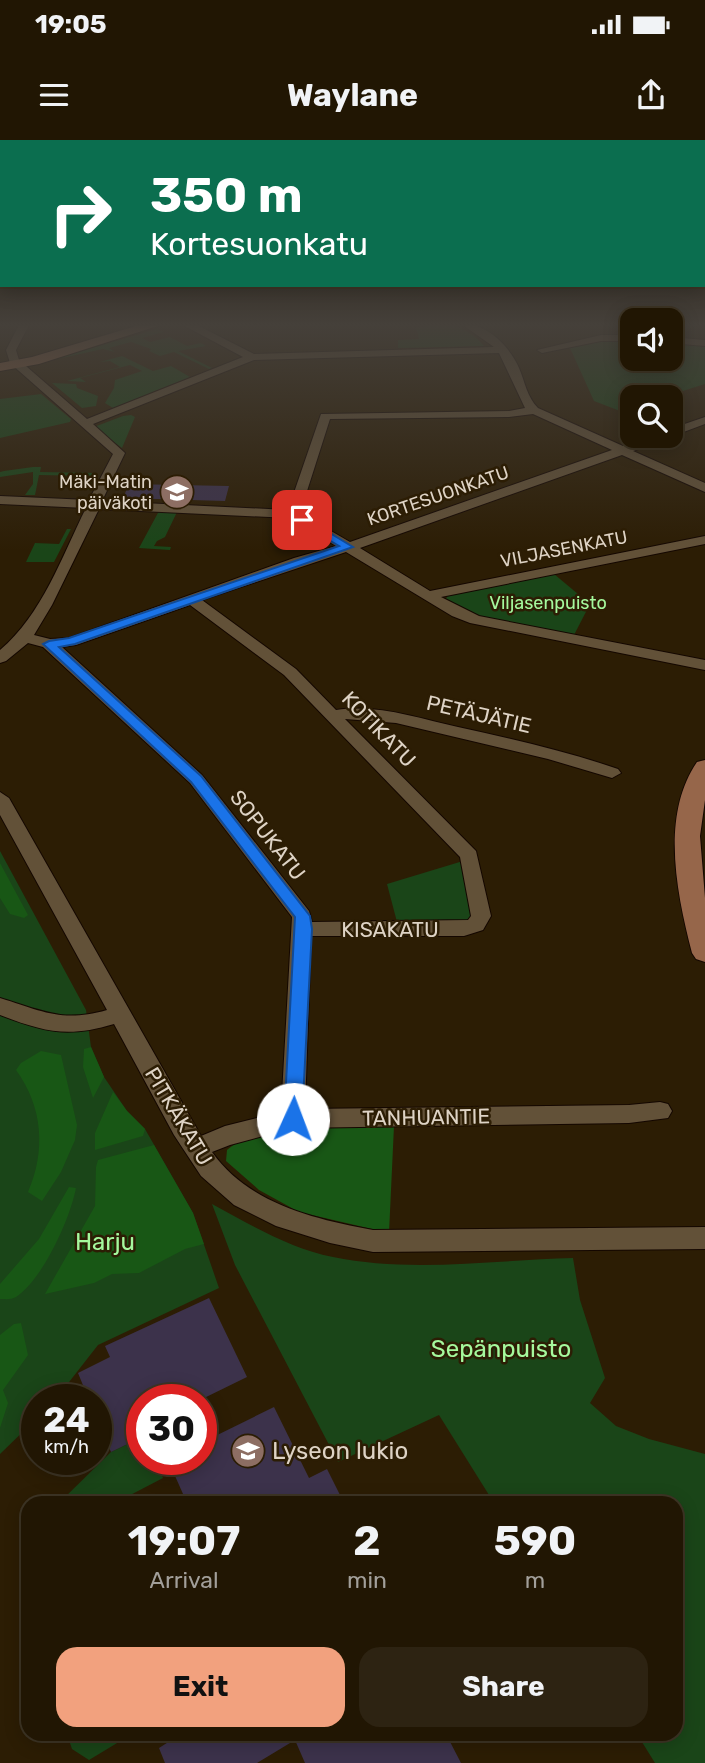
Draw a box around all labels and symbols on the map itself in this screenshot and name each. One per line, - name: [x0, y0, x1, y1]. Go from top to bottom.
- street label: KORTESUONKATU: [364, 461, 512, 531]
- place label: Mäki-Matin päiväkoti: [59, 471, 152, 514]
- school or university icon: Mäki-Matin päiväkoti: [158, 473, 196, 511]
- pin: [272, 490, 332, 550]
- street label: VILJASENKATU: [499, 526, 629, 572]
- park label: Viljasenpuisto: [489, 592, 607, 614]
- street label: KOTIKATU: [337, 686, 421, 772]
- street label: PETÄJÄTIE: [424, 690, 534, 738]
- street label: SOPUKATU: [225, 785, 311, 885]
- street label: KISAKATU: [341, 917, 439, 942]
- street label: PITKÄKATU: [140, 1062, 218, 1170]
- position arrow: [256, 1082, 330, 1156]
- street label: TANHUANTIE: [362, 1103, 490, 1131]
- park label: Harju: [75, 1228, 135, 1256]
- park label: Sepänpuisto: [431, 1335, 571, 1363]
- speed limit sign: 30: [126, 1384, 217, 1475]
- school or university icon: Lyseon lukio: [229, 1432, 267, 1470]
- place label: Lyseon lukio: [272, 1437, 408, 1465]

